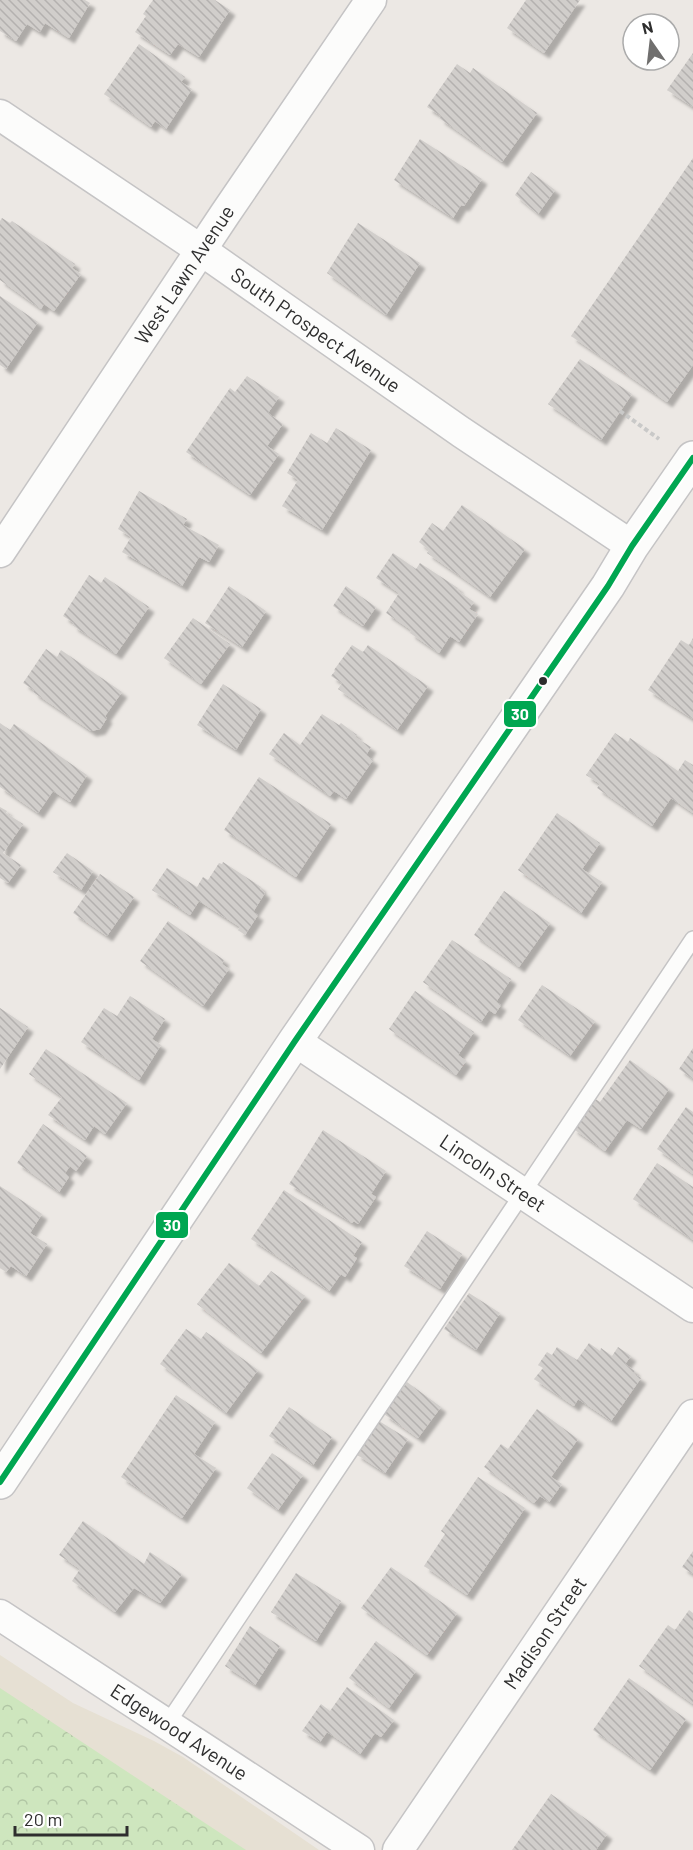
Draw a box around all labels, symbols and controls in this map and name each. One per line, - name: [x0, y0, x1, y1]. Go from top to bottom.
- north arrow: [621, 12, 681, 72]
- text: N: [640, 16, 655, 37]
- street label: West Lawn Avenue: [129, 200, 239, 348]
- street label: South Prospect Avenue: [227, 262, 406, 397]
- unlabelled marker: [537, 675, 549, 687]
- line badge: 30: [503, 700, 537, 728]
- text: 30: [511, 704, 529, 723]
- street label: Lincoln Street: [436, 1128, 551, 1216]
- line badge: 30: [155, 1211, 189, 1239]
- text: 30: [163, 1215, 181, 1234]
- street label: Madison Street: [498, 1572, 591, 1693]
- street label: Edgewood Avenue: [107, 1678, 253, 1785]
- scale bar: [15, 1799, 128, 1837]
- text: 20 m: [24, 1808, 62, 1830]

